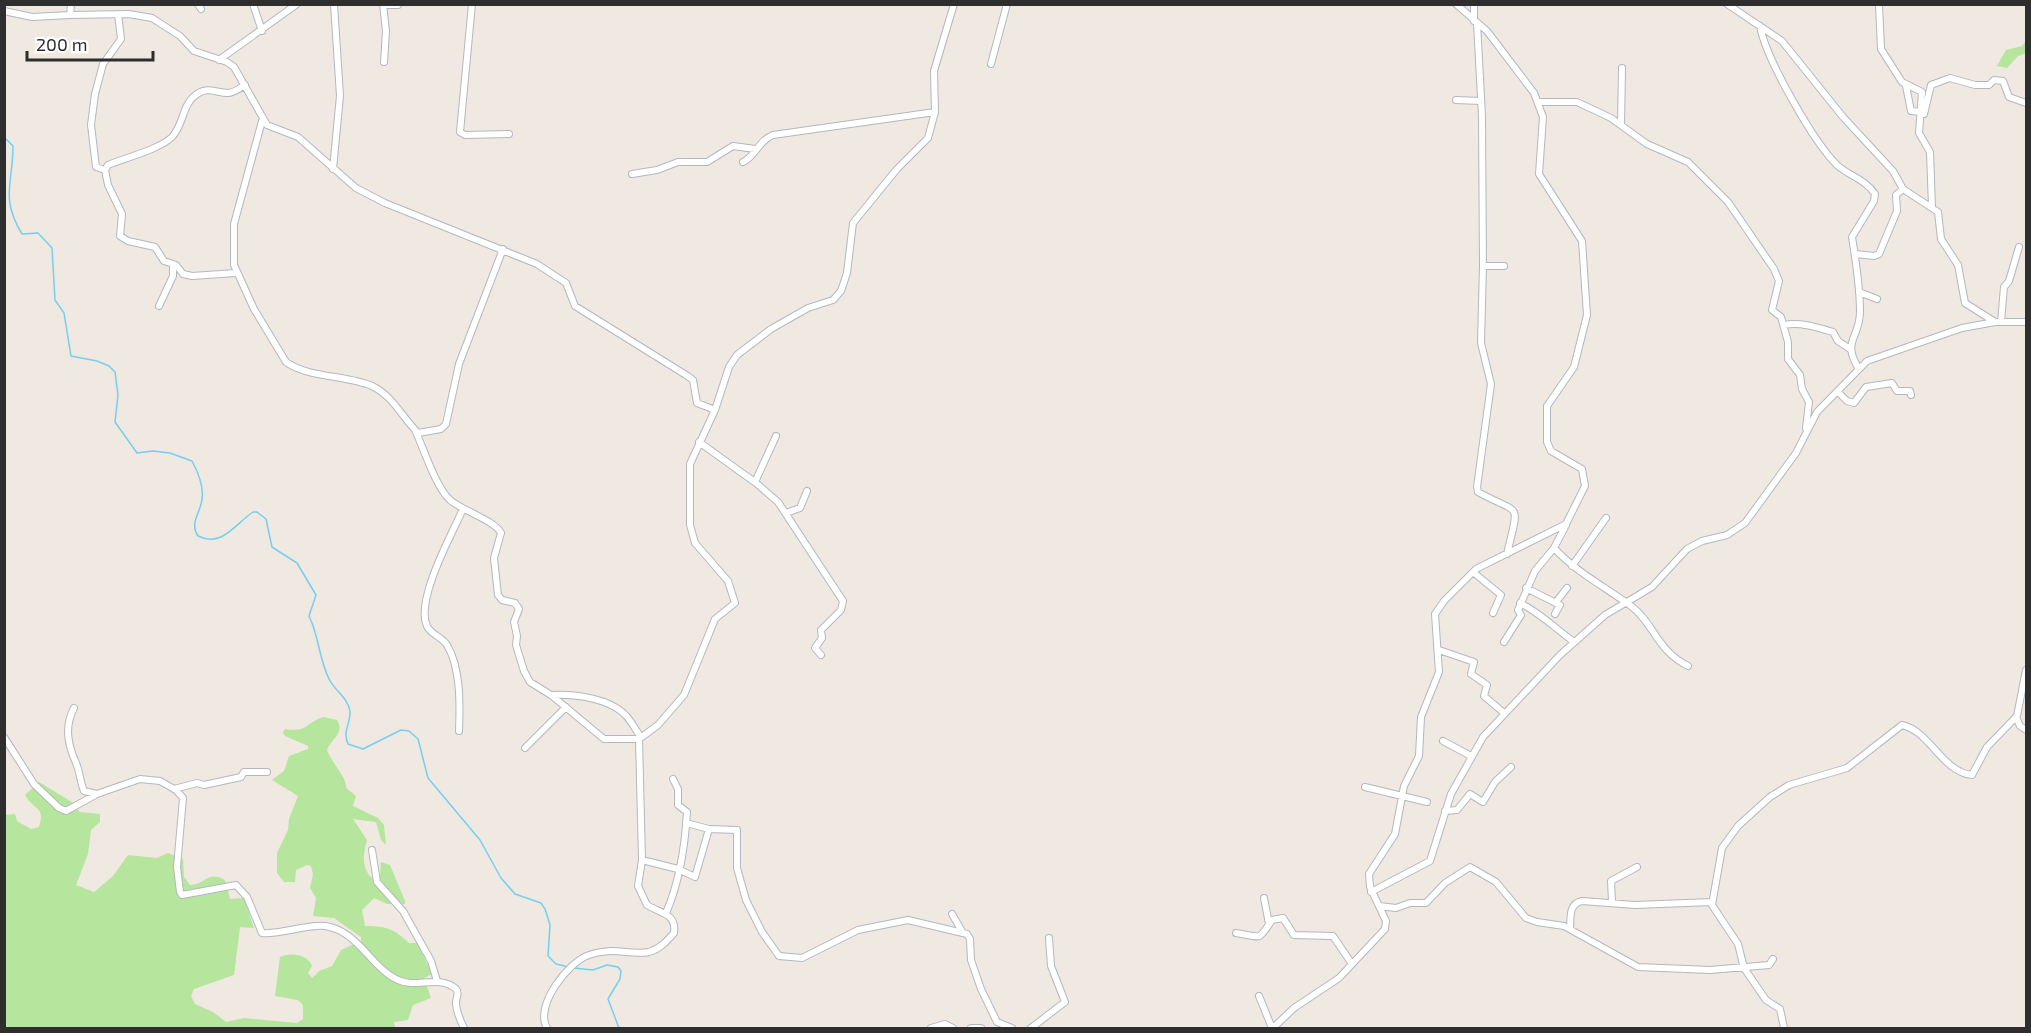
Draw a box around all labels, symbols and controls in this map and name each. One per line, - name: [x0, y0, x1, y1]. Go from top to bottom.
- scale bar: [27, 24, 153, 62]
- text: 200 m: [36, 33, 88, 55]

